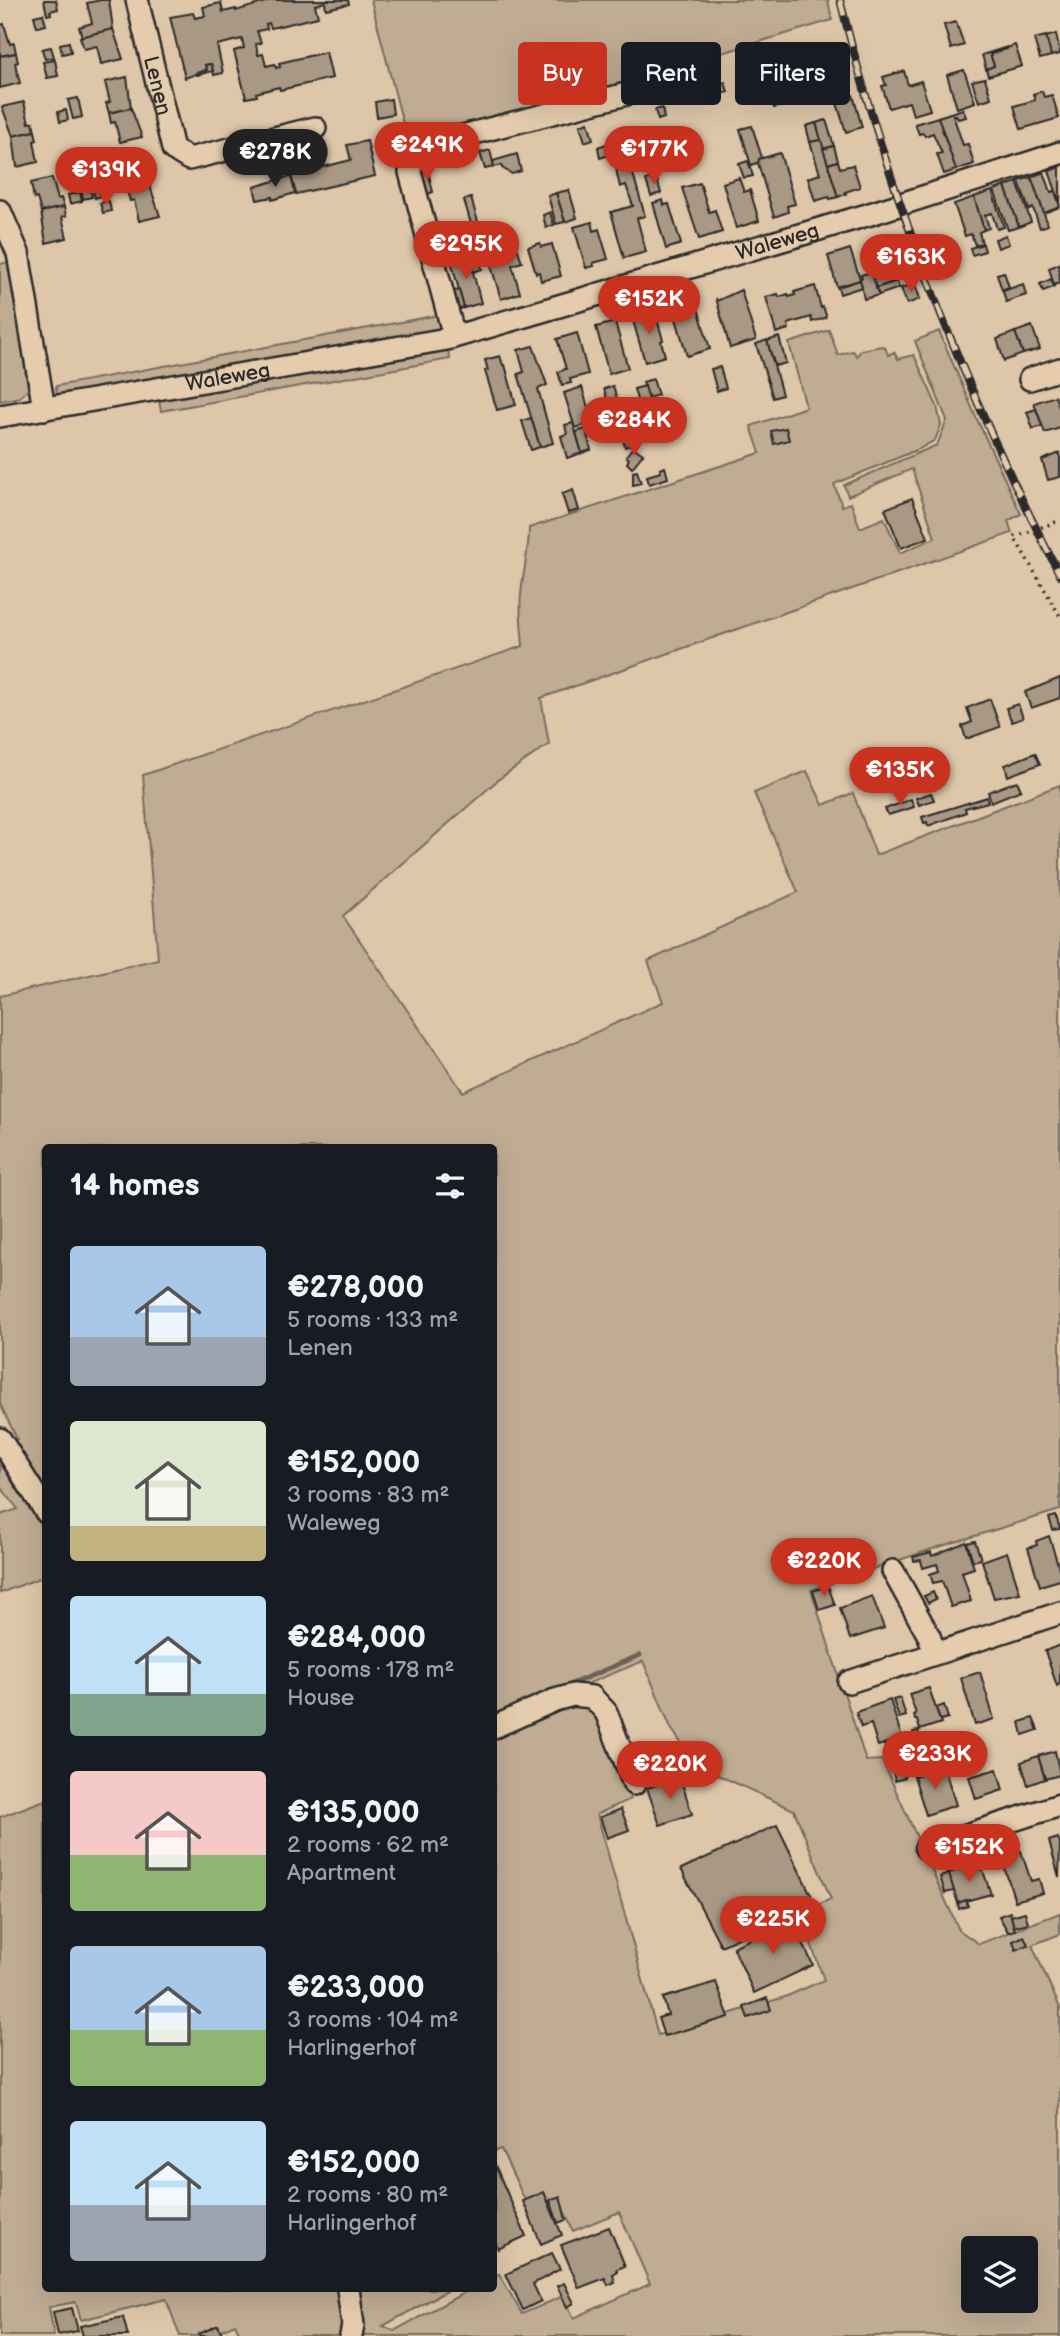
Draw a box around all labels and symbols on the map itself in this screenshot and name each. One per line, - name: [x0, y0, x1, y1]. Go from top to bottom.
- street label: Lenen: [138, 53, 177, 118]
- pin: €249K: [378, 122, 476, 182]
- pin: €177K: [605, 127, 703, 186]
- pin: €278K: [226, 130, 324, 189]
- pin: €139K: [57, 148, 155, 207]
- street label: Waleweg: [733, 217, 822, 266]
- pin: €295K: [417, 222, 515, 281]
- pin: €163K: [862, 234, 960, 294]
- pin: €152K: [600, 276, 698, 336]
- street label: Waleweg: [183, 357, 272, 396]
- pin: €284K: [585, 398, 683, 457]
- pin: €135K: [851, 748, 949, 807]
- pin: €220K: [775, 1538, 873, 1598]
- pin: €233K: [886, 1732, 984, 1791]
- pin: €220K: [621, 1742, 719, 1801]
- pin: €152K: [920, 1825, 1018, 1884]
- pin: €225K: [724, 1896, 822, 1956]

